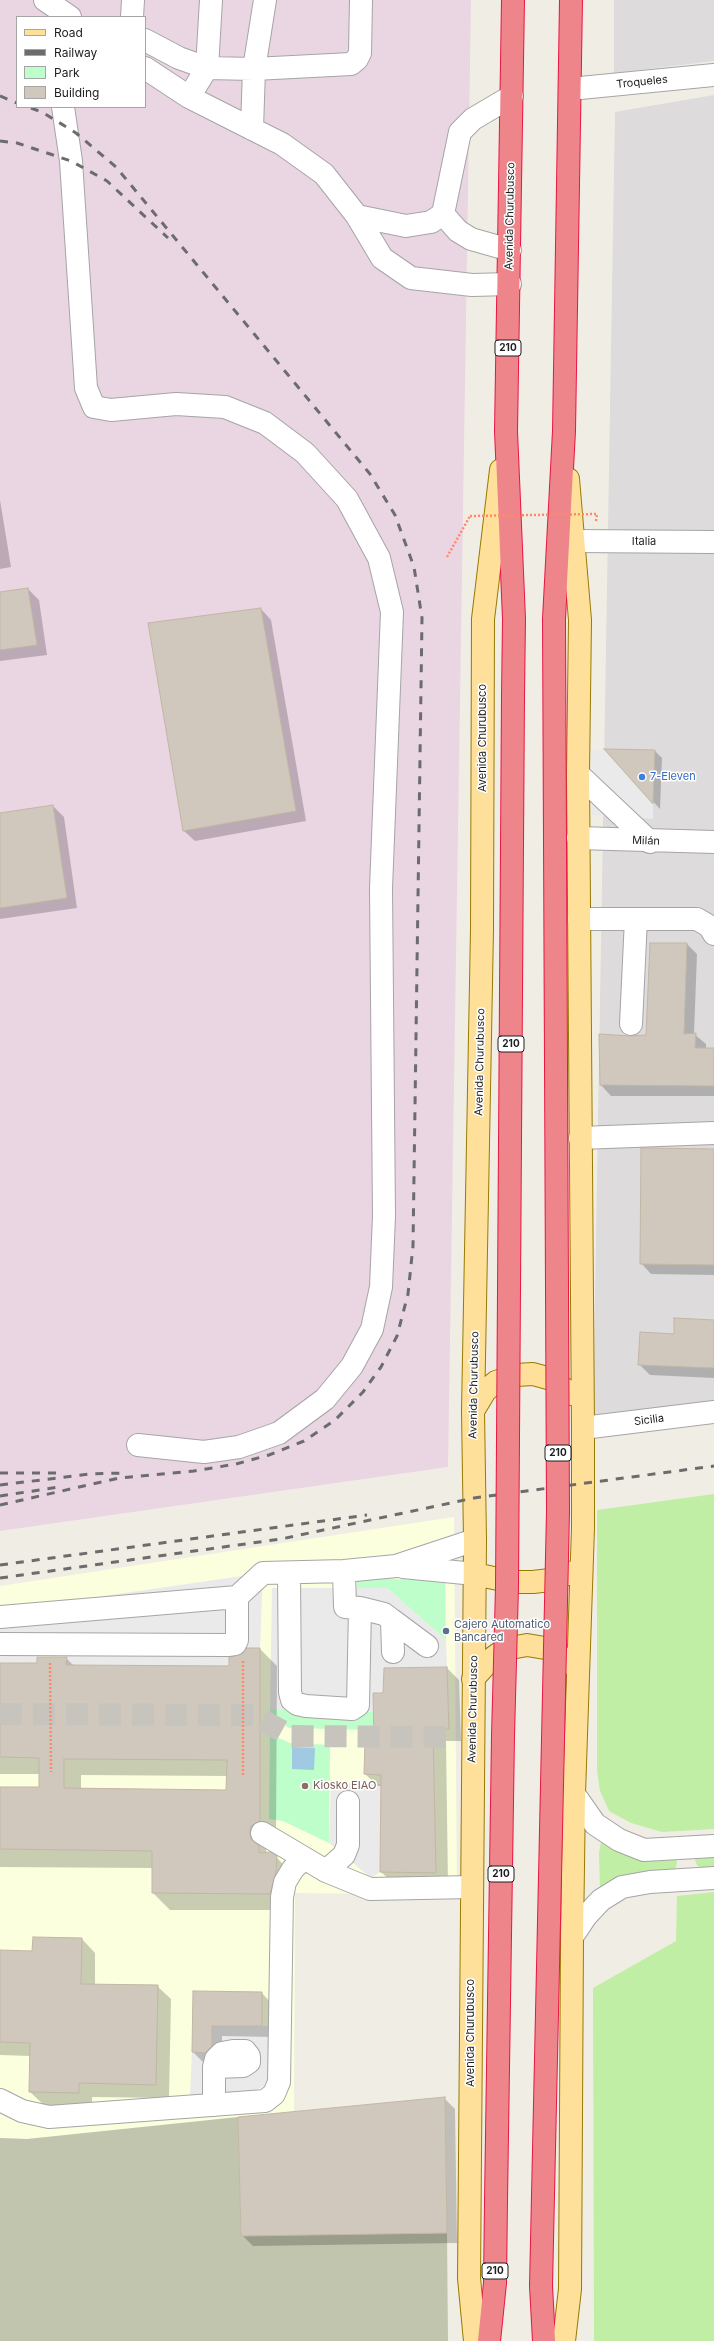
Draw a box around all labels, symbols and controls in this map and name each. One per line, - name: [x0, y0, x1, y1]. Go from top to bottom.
- legend: [16, 16, 146, 108]
- text: Road: [54, 25, 83, 40]
- text: Railway: [54, 45, 97, 60]
- text: Park: [54, 65, 80, 80]
- street label: Troqueles: [616, 73, 668, 91]
- text: Building: [54, 85, 99, 100]
- street label: Avenida Churubusco: [502, 162, 518, 270]
- road number: 210: [495, 340, 521, 356]
- street label: Italia: [632, 535, 656, 549]
- street label: Avenida Churubusco: [476, 684, 490, 792]
- place label: 7-Eleven: [650, 770, 696, 784]
- marker: 7-Eleven: [637, 772, 647, 782]
- street label: Milán: [632, 834, 660, 848]
- street label: Avenida Churubusco: [472, 1008, 488, 1116]
- road number: 210: [498, 1036, 524, 1052]
- street label: Avenida Churubusco: [466, 1331, 482, 1439]
- street label: Sicilia: [633, 1412, 665, 1428]
- road number: 210: [545, 1445, 571, 1461]
- place label: Cajero Automatico Bancared: [454, 1618, 550, 1644]
- marker: Cajero Automatico Bancared: [441, 1626, 451, 1636]
- street label: Avenida Churubusco: [465, 1655, 481, 1763]
- place label: Kiosko EIAO: [313, 1779, 376, 1793]
- marker: Kiosko EIAO: [300, 1781, 310, 1791]
- road number: 210: [488, 1866, 514, 1882]
- street label: Avenida Churubusco: [464, 1979, 478, 2087]
- road number: 210: [482, 2263, 508, 2279]

